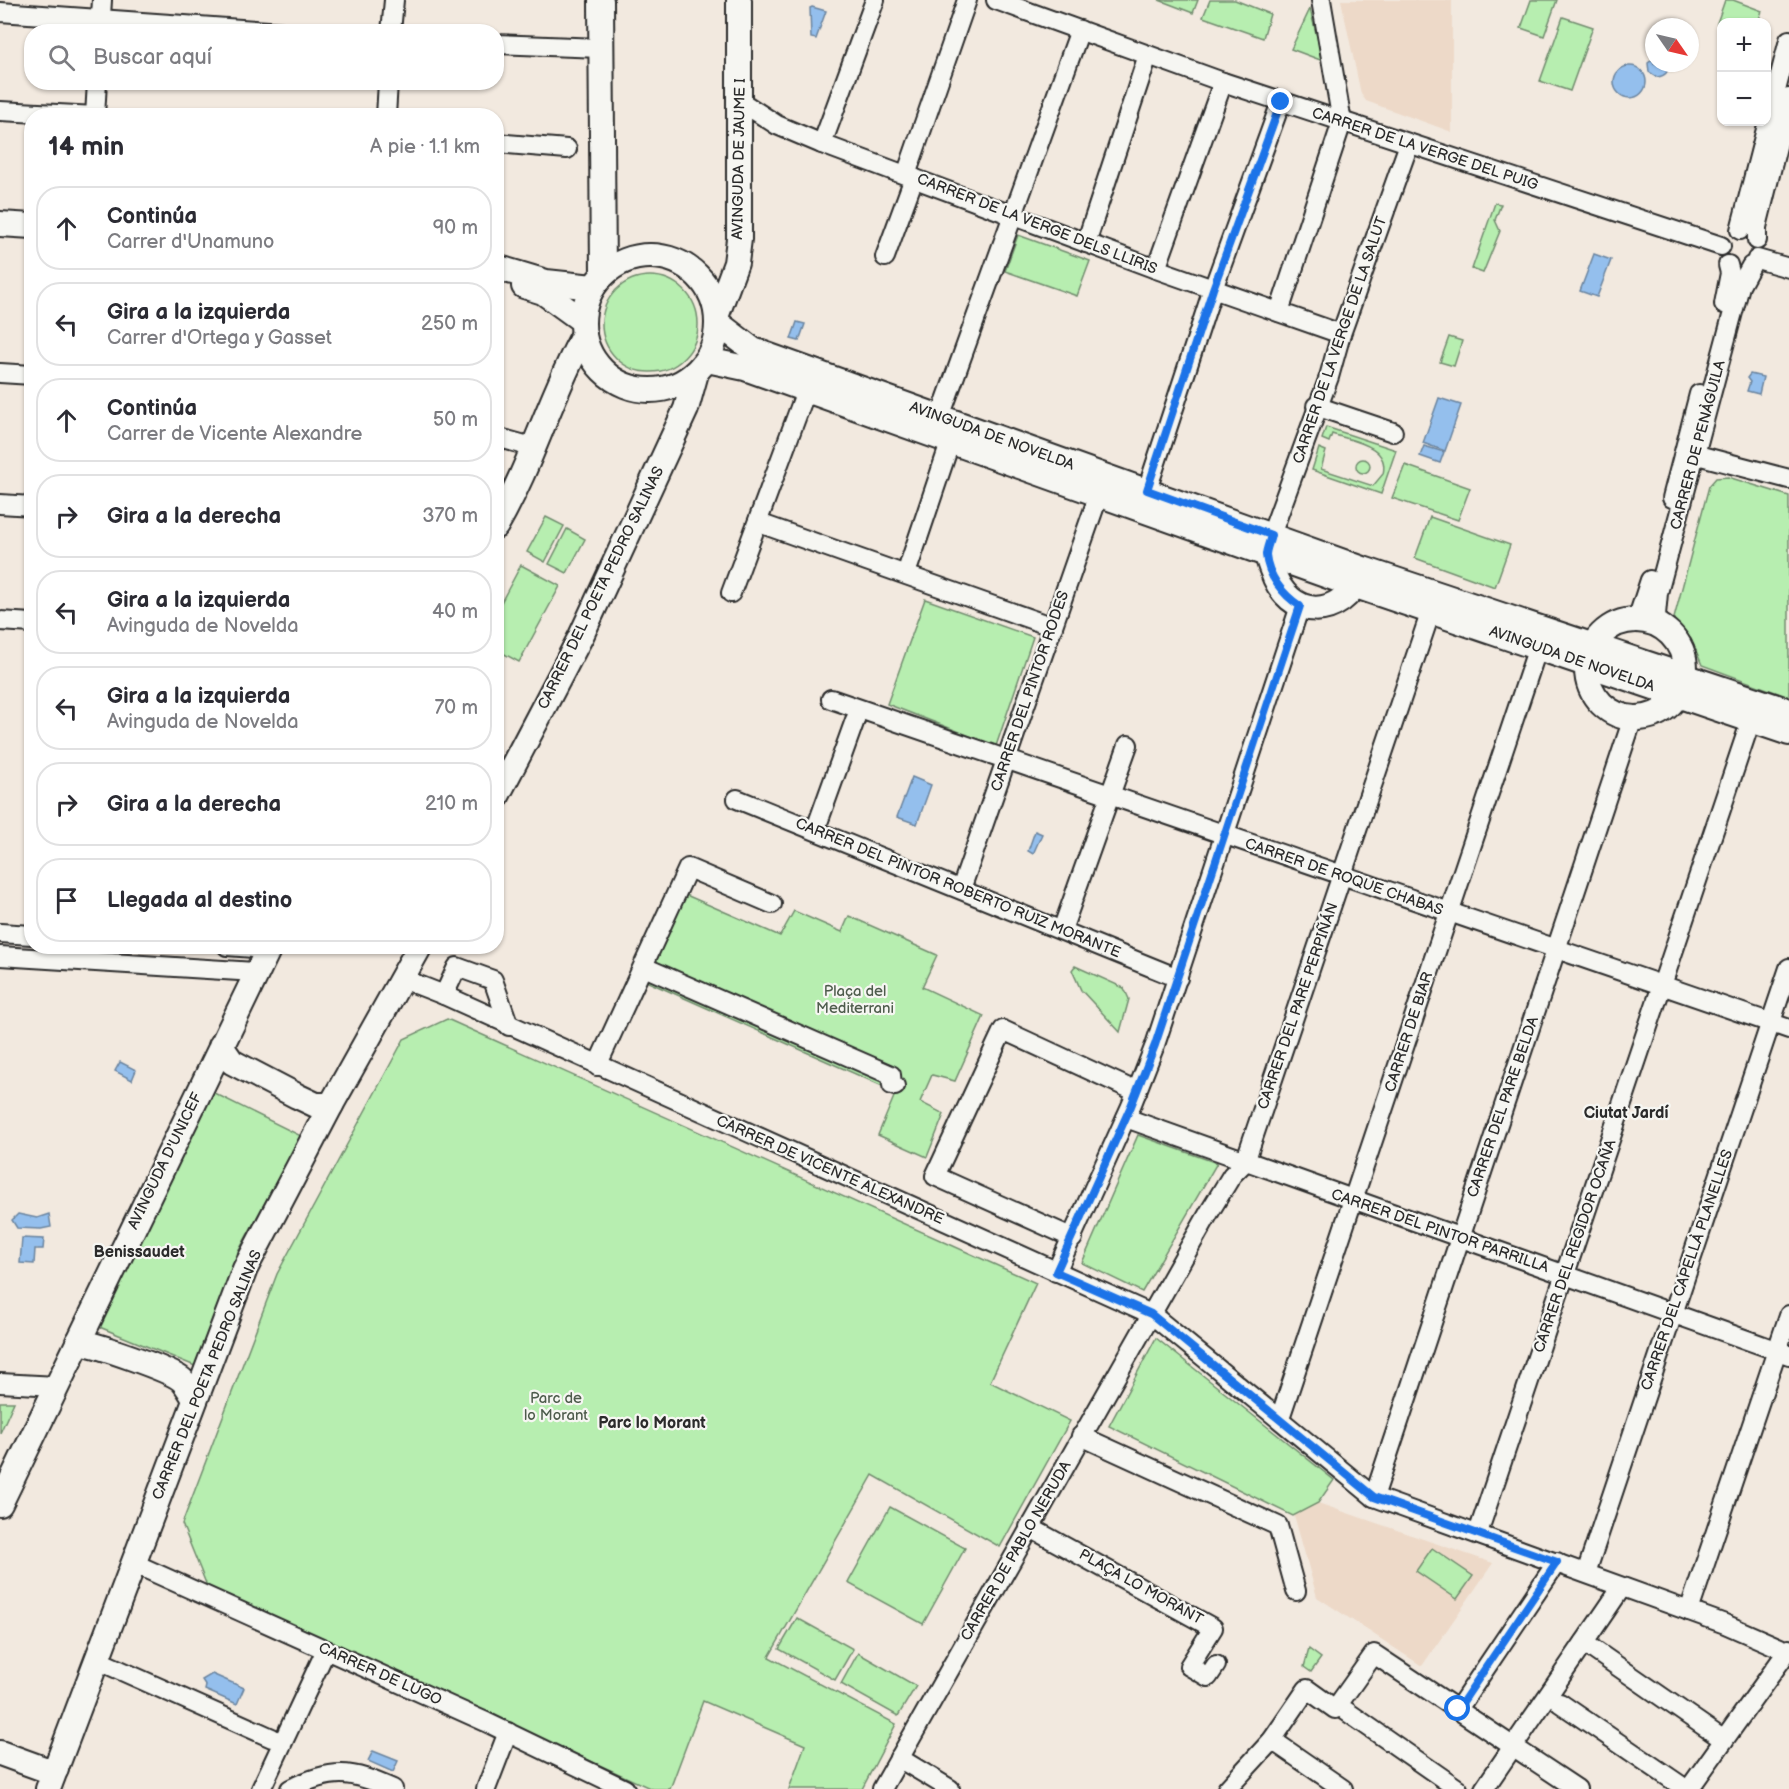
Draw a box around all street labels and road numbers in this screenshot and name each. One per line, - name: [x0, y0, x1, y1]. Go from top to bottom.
- street label: AVINGUDA DE JAUME I: [728, 78, 750, 240]
- street label: CARRER DE LA VERGE DEL PUIG: [1309, 103, 1541, 195]
- street label: CARRER DE LA VERGE DELS LLIRIS: [914, 169, 1160, 279]
- street label: CARRER DE LA VERGE DE LA SALUT: [1289, 214, 1391, 466]
- street label: CARRER DE PENÀGUILA: [1666, 357, 1730, 532]
- street label: AVINGUDA DE NOVELDA: [907, 397, 1078, 475]
- street label: CARRER DEL POETA PEDRO SALINAS: [534, 463, 668, 713]
- street label: CARRER DEL PINTOR RODES: [987, 588, 1073, 794]
- street label: AVINGUDA DE NOVELDA: [1487, 622, 1658, 697]
- street label: CARRER DEL PINTOR ROBERTO RUIZ MORANTE: [793, 814, 1124, 962]
- street label: CARRER DE ROQUE CHABAS: [1242, 834, 1446, 920]
- street label: CARRER DEL PARE PERPIÑÁN: [1254, 900, 1342, 1112]
- street label: CARRER DE BIAR: [1381, 969, 1438, 1095]
- street label: CARRER DEL PARE BELDA: [1463, 1013, 1543, 1200]
- street label: AVINGUDA D'UNICEF: [124, 1090, 206, 1232]
- street label: CARRER DE VICENTE ALEXANDRE: [713, 1111, 947, 1229]
- street label: CARRER DEL REGIDOR OCAÑA: [1530, 1136, 1621, 1355]
- street label: CARRER DEL CAPELLÀ PLANELLES: [1637, 1147, 1737, 1393]
- street label: CARRER DEL PINTOR PARRILLA: [1329, 1185, 1552, 1278]
- street label: CARRER DEL POETA PEDRO SALINAS: [148, 1247, 266, 1503]
- street label: CARRER DE PABLO NERUDA: [957, 1457, 1076, 1644]
- street label: PLAÇA LO MORANT: [1076, 1545, 1206, 1629]
- street label: CARRER DE LUGO: [315, 1638, 445, 1710]

